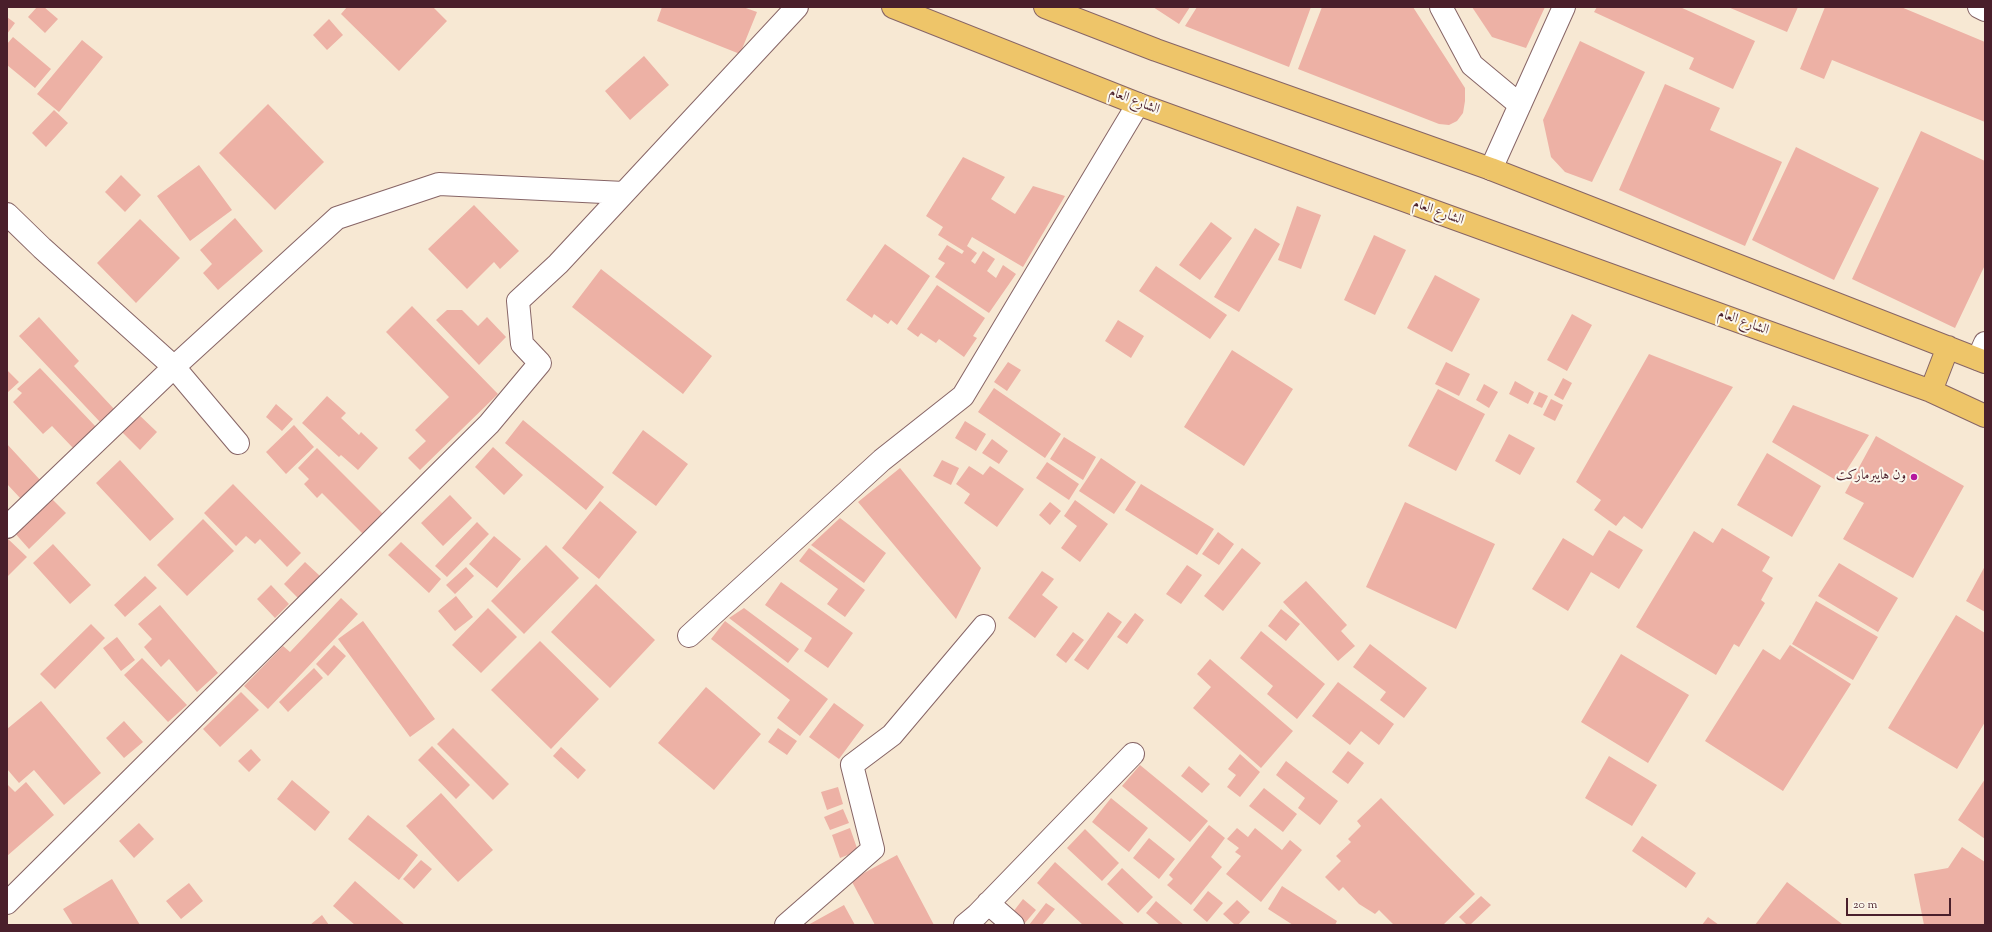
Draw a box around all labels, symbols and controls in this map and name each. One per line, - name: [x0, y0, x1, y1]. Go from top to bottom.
- street label: الشارع العام: [1106, 85, 1162, 119]
- street label: الشارع العام: [1410, 196, 1466, 230]
- street label: الشارع العام: [1715, 306, 1771, 340]
- place label: ون هايبرماركت: [1836, 469, 1906, 485]
- marker: ون هايبرماركت: [1909, 472, 1919, 482]
- scale bar: [1848, 890, 1953, 916]
- text: 20 m: [1853, 896, 1877, 914]

